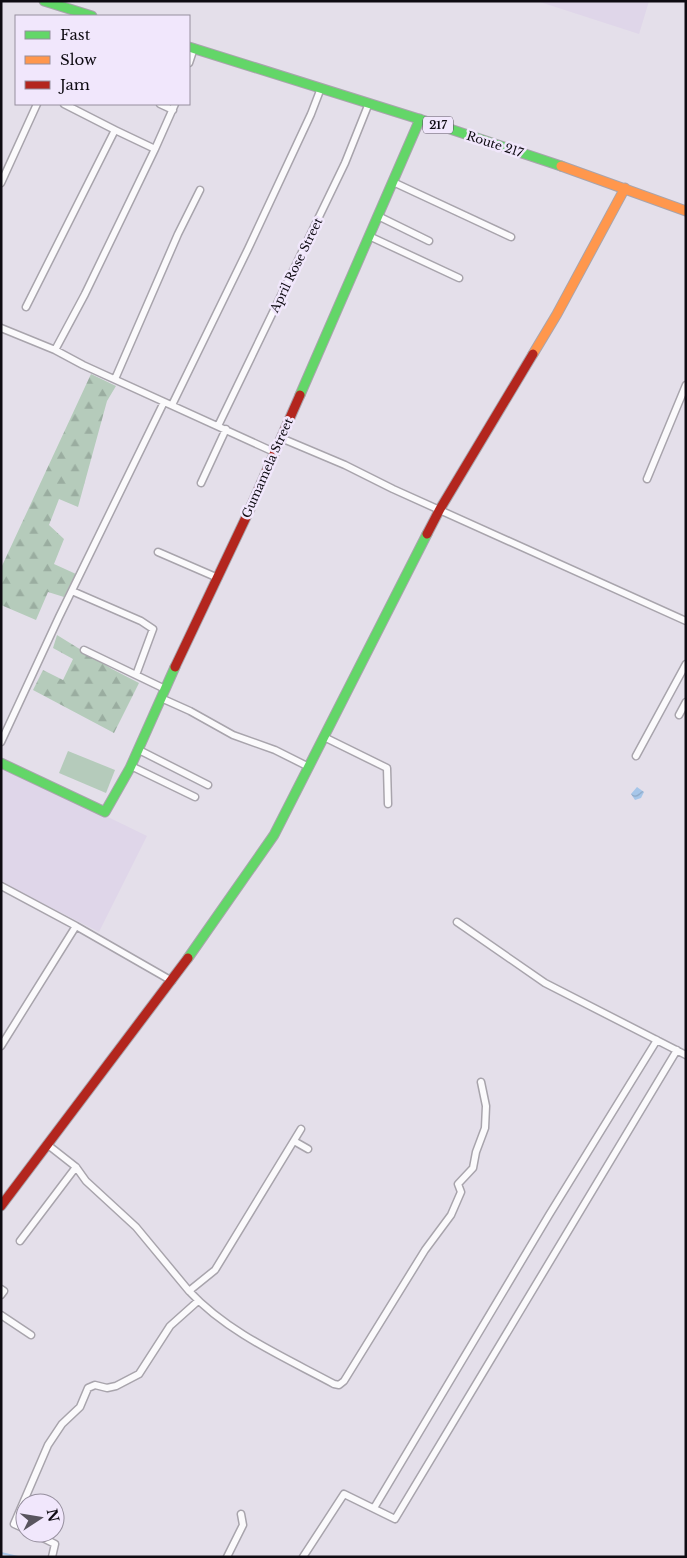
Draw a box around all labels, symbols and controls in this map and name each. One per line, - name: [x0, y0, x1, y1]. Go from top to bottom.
- legend: [15, 15, 190, 105]
- text: Fast: [60, 25, 91, 44]
- text: Slow: [60, 50, 97, 69]
- text: Jam: [58, 75, 90, 94]
- road number: 217: [423, 116, 453, 134]
- street label: Route 217: [465, 128, 526, 161]
- street label: April Rose Street: [266, 215, 326, 316]
- street label: Gumamela Street: [238, 415, 296, 520]
- north arrow: [15, 1493, 65, 1543]
- text: N: [43, 1507, 63, 1524]

